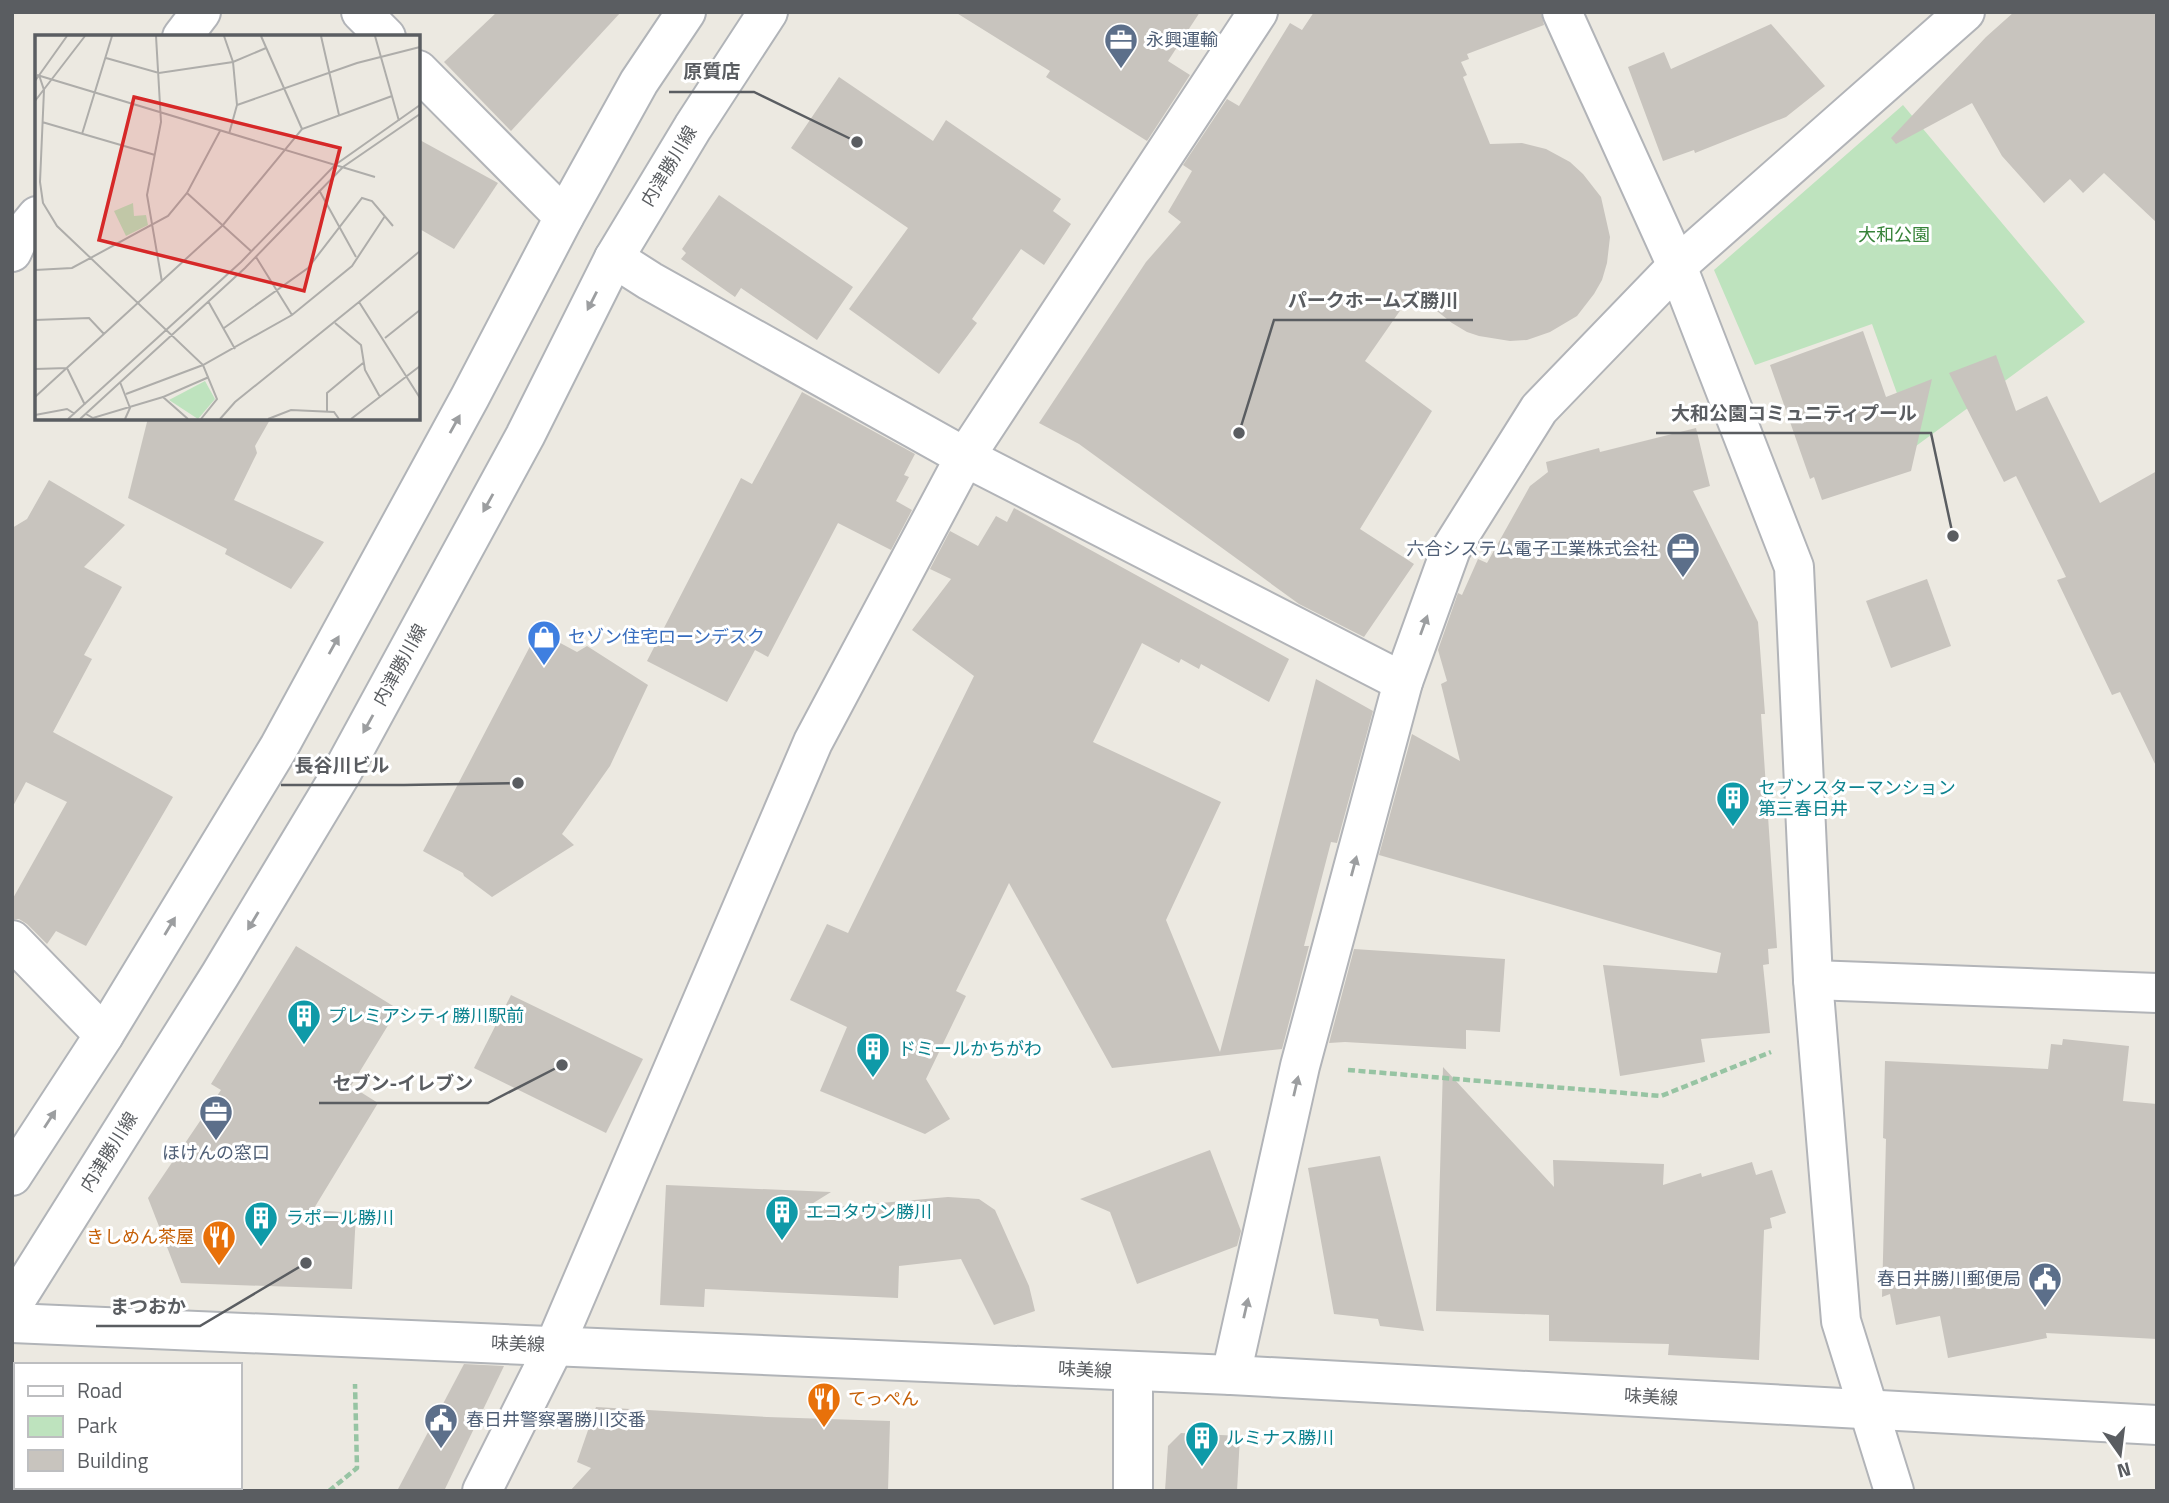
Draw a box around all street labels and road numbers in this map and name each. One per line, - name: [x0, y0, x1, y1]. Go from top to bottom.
- street label: 内津勝川線: [634, 120, 703, 211]
- street label: 内津勝川線: [366, 619, 433, 711]
- street label: 内津勝川線: [73, 1106, 144, 1197]
- street label: 味美線: [491, 1329, 545, 1358]
- street label: 味美線: [1057, 1355, 1113, 1384]
- street label: 味美線: [1623, 1382, 1679, 1411]

